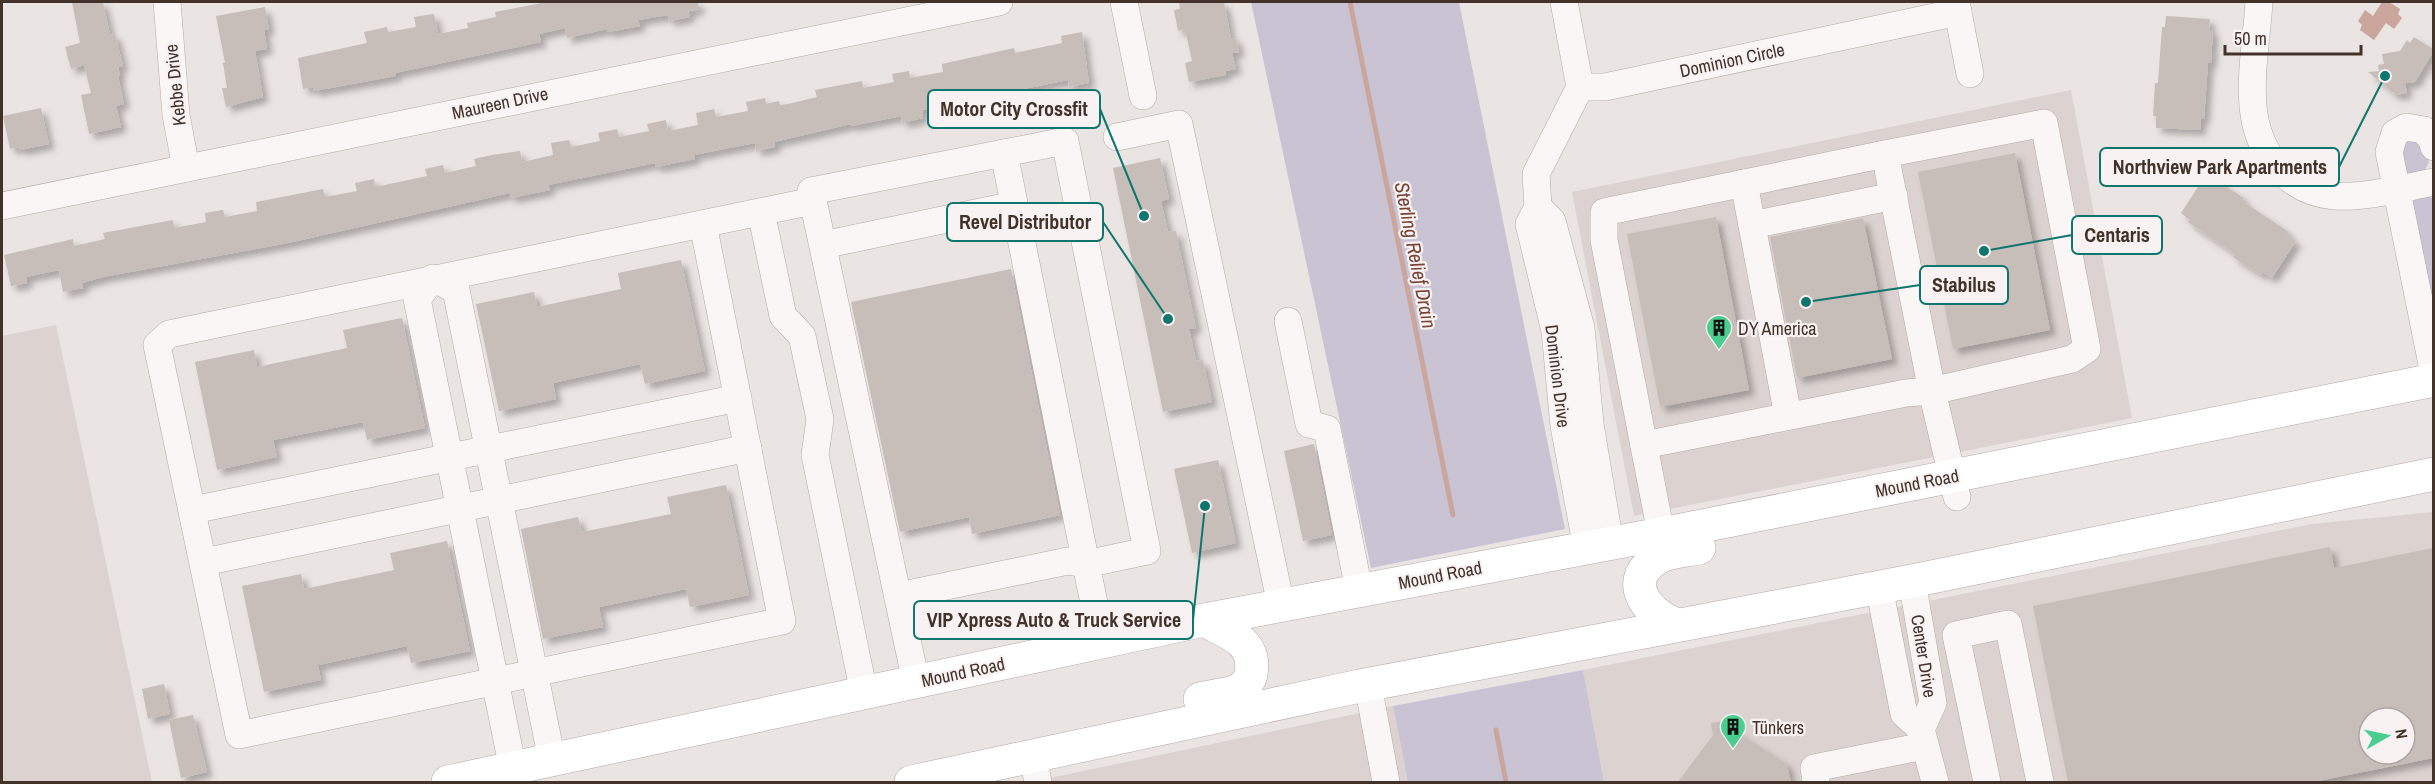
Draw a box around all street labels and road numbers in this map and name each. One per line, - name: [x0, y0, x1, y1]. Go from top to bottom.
- street label: Dominion Circle: [1677, 37, 1787, 83]
- street label: Kebbe Drive: [158, 43, 192, 127]
- street label: Maureen Drive: [450, 81, 550, 125]
- street label: Dominion Drive: [1539, 323, 1577, 429]
- street label: Mound Road: [1873, 463, 1961, 503]
- street label: Mound Road: [1396, 555, 1484, 595]
- street label: Center Drive: [1905, 613, 1943, 699]
- street label: Mound Road: [919, 651, 1007, 693]

